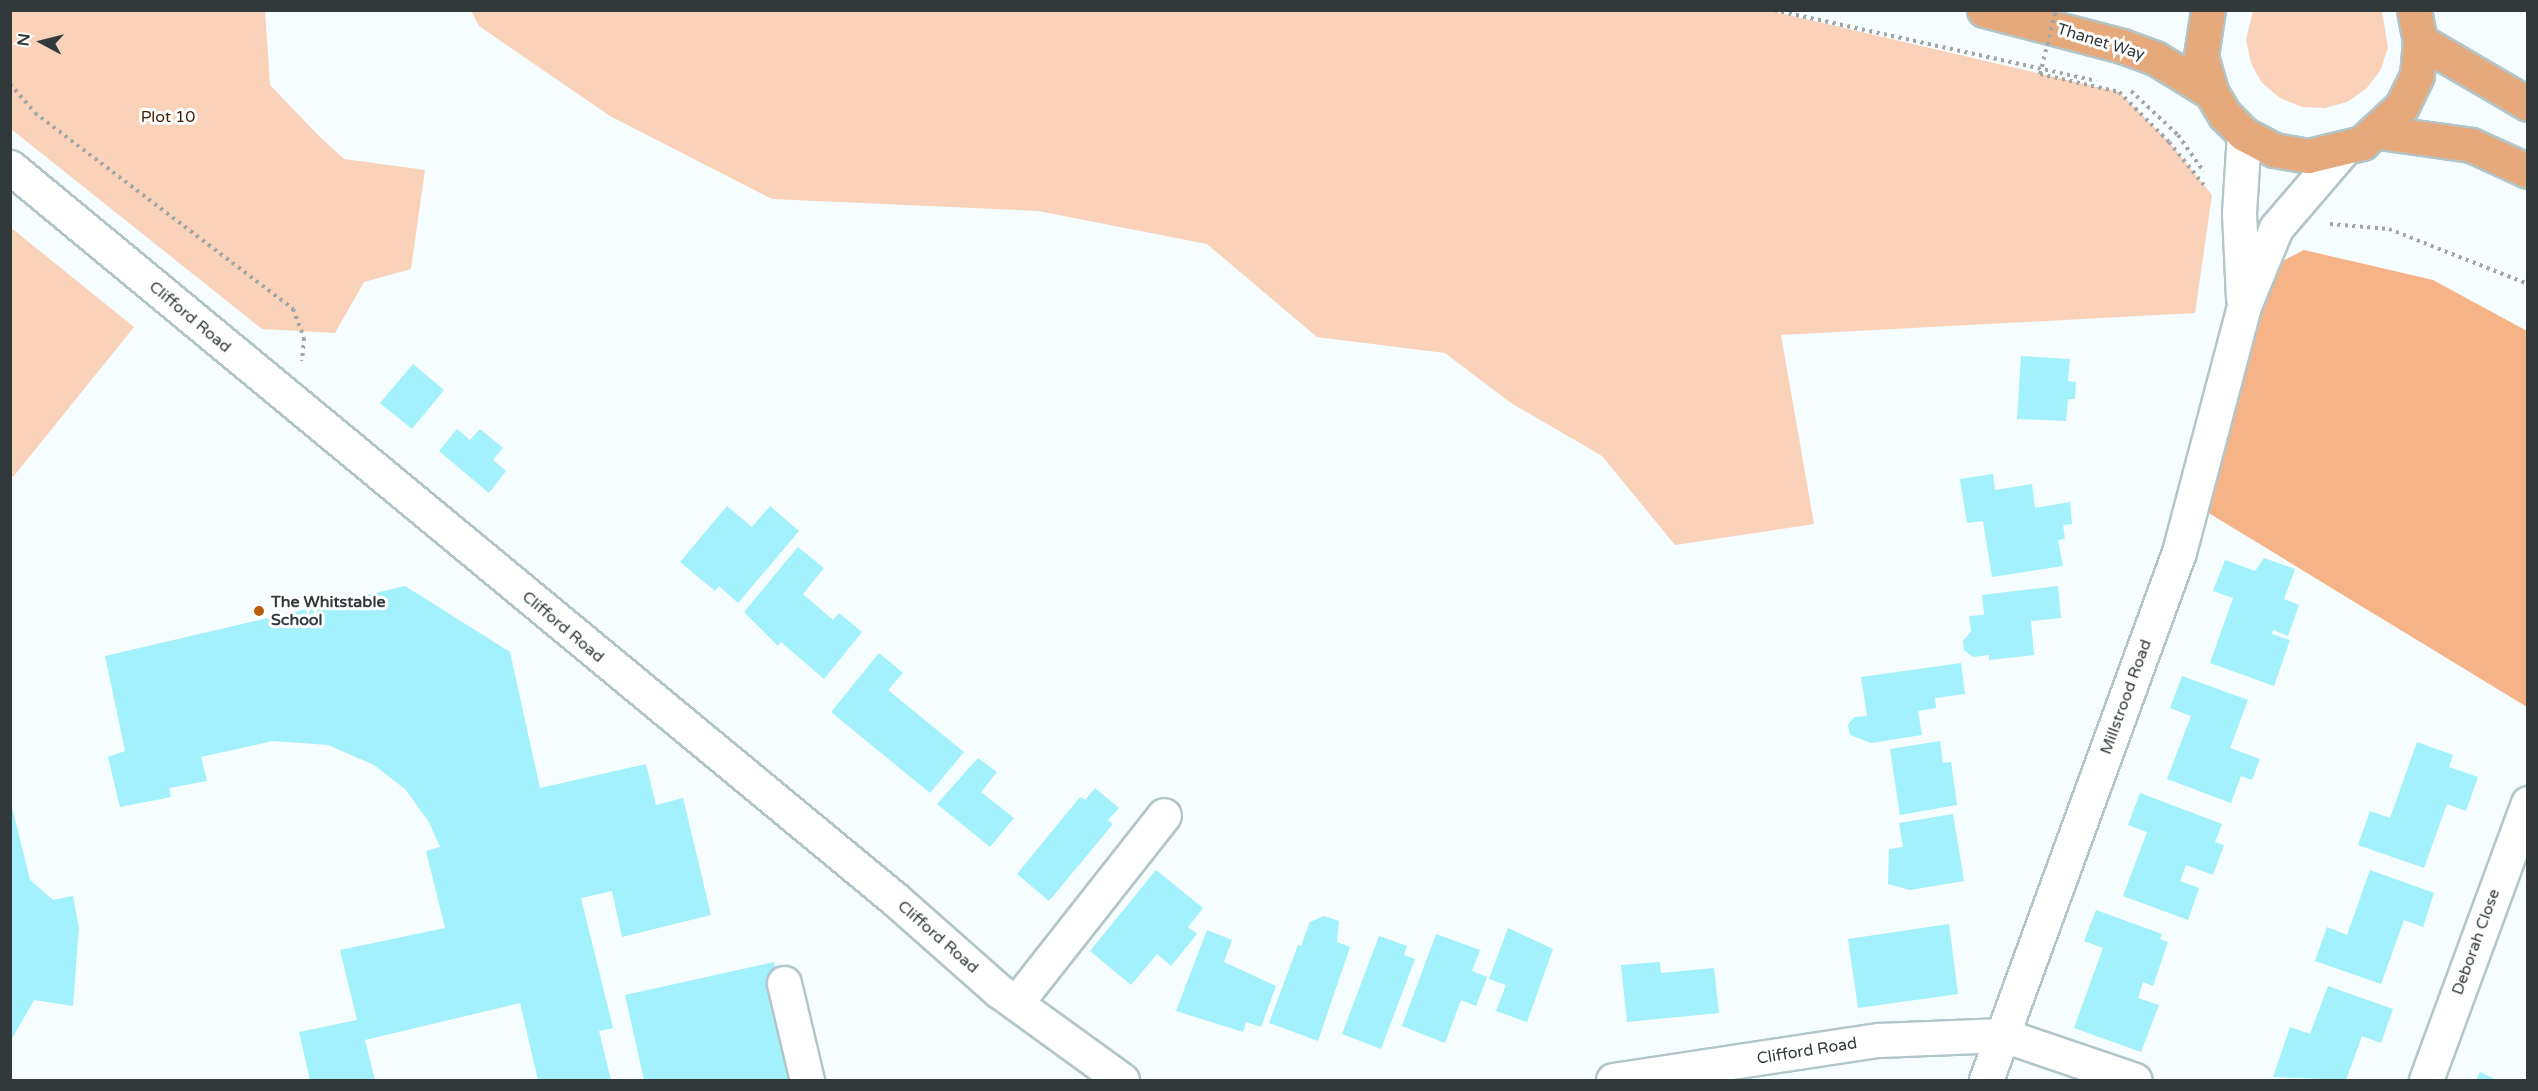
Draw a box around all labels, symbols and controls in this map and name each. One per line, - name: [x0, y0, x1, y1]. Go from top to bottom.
- north arrow: [12, 12, 72, 72]
- street label: Thanet Way: [2055, 20, 2147, 64]
- text: N: [13, 32, 35, 47]
- park label: Plot 10: [141, 107, 195, 127]
- street label: Clifford Road: [145, 277, 235, 357]
- street label: Clifford Road: [518, 587, 608, 667]
- place label: The Whitstable School: [271, 592, 385, 630]
- marker: The Whitstable School: [252, 604, 266, 618]
- street label: Millstrood Road: [2096, 637, 2156, 757]
- street label: Deborah Close: [2448, 886, 2504, 998]
- street label: Clifford Road: [894, 897, 982, 977]
- street label: Clifford Road: [1756, 1034, 1858, 1068]

